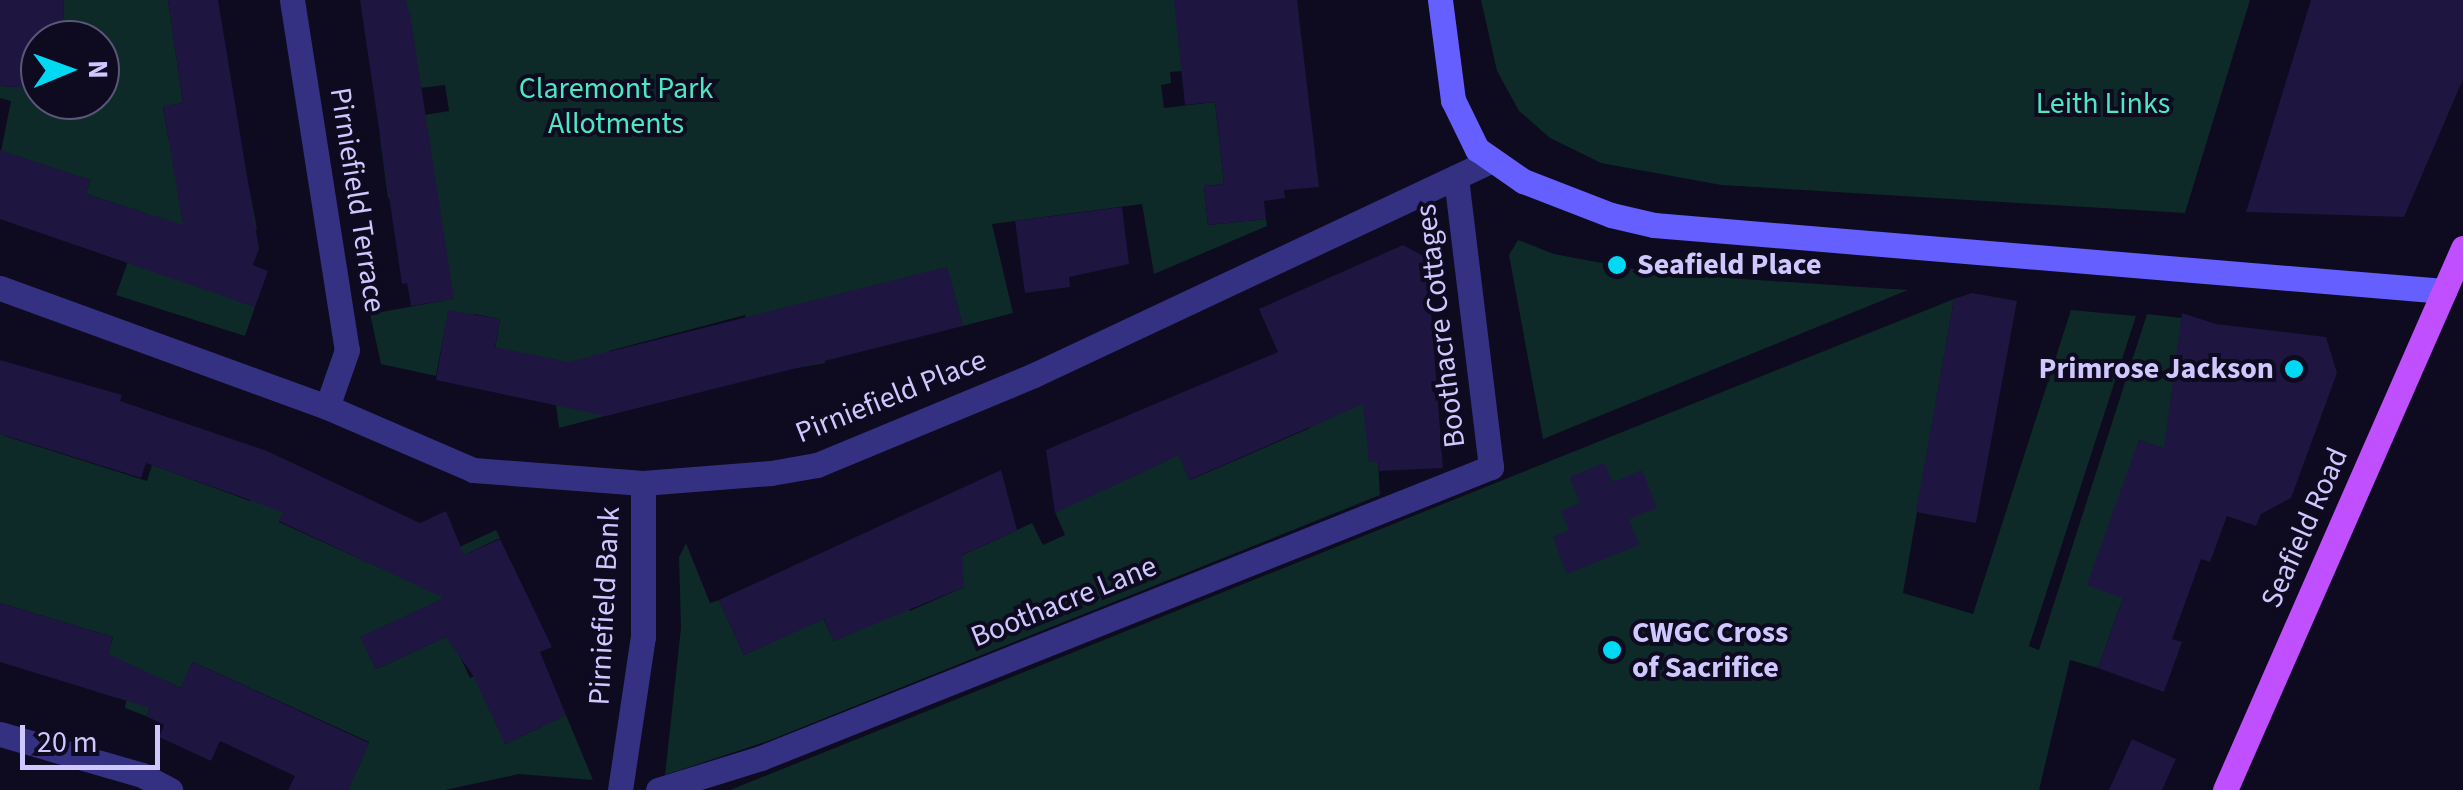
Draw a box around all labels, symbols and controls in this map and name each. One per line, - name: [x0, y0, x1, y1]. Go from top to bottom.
- north arrow: [20, 20, 120, 120]
- text: N: [78, 60, 118, 79]
- park label: Claremont Park Allotments: [519, 71, 713, 142]
- street label: Pirniefield Terrace: [321, 85, 393, 315]
- park label: Leith Links: [2036, 86, 2170, 122]
- street label: Boothacre Cottages: [1408, 202, 1474, 450]
- place label: Seafield Place: [1637, 247, 1822, 283]
- marker: Seafield Place: [1606, 254, 1628, 276]
- street label: Pirniefield Place: [790, 342, 992, 452]
- place label: Primrose Jackson: [2039, 351, 2274, 387]
- marker: Primrose Jackson: [2283, 358, 2305, 380]
- street label: Seafield Road: [2254, 442, 2356, 614]
- street label: Pirniefield Bank: [582, 506, 628, 706]
- street label: Boothacre Lane: [966, 548, 1162, 656]
- place label: CWGC Cross of Sacrifice: [1632, 615, 1788, 686]
- marker: CWGC Cross of Sacrifice: [1601, 639, 1623, 661]
- scale bar: [25, 705, 165, 767]
- text: 20 m: [37, 721, 98, 764]

